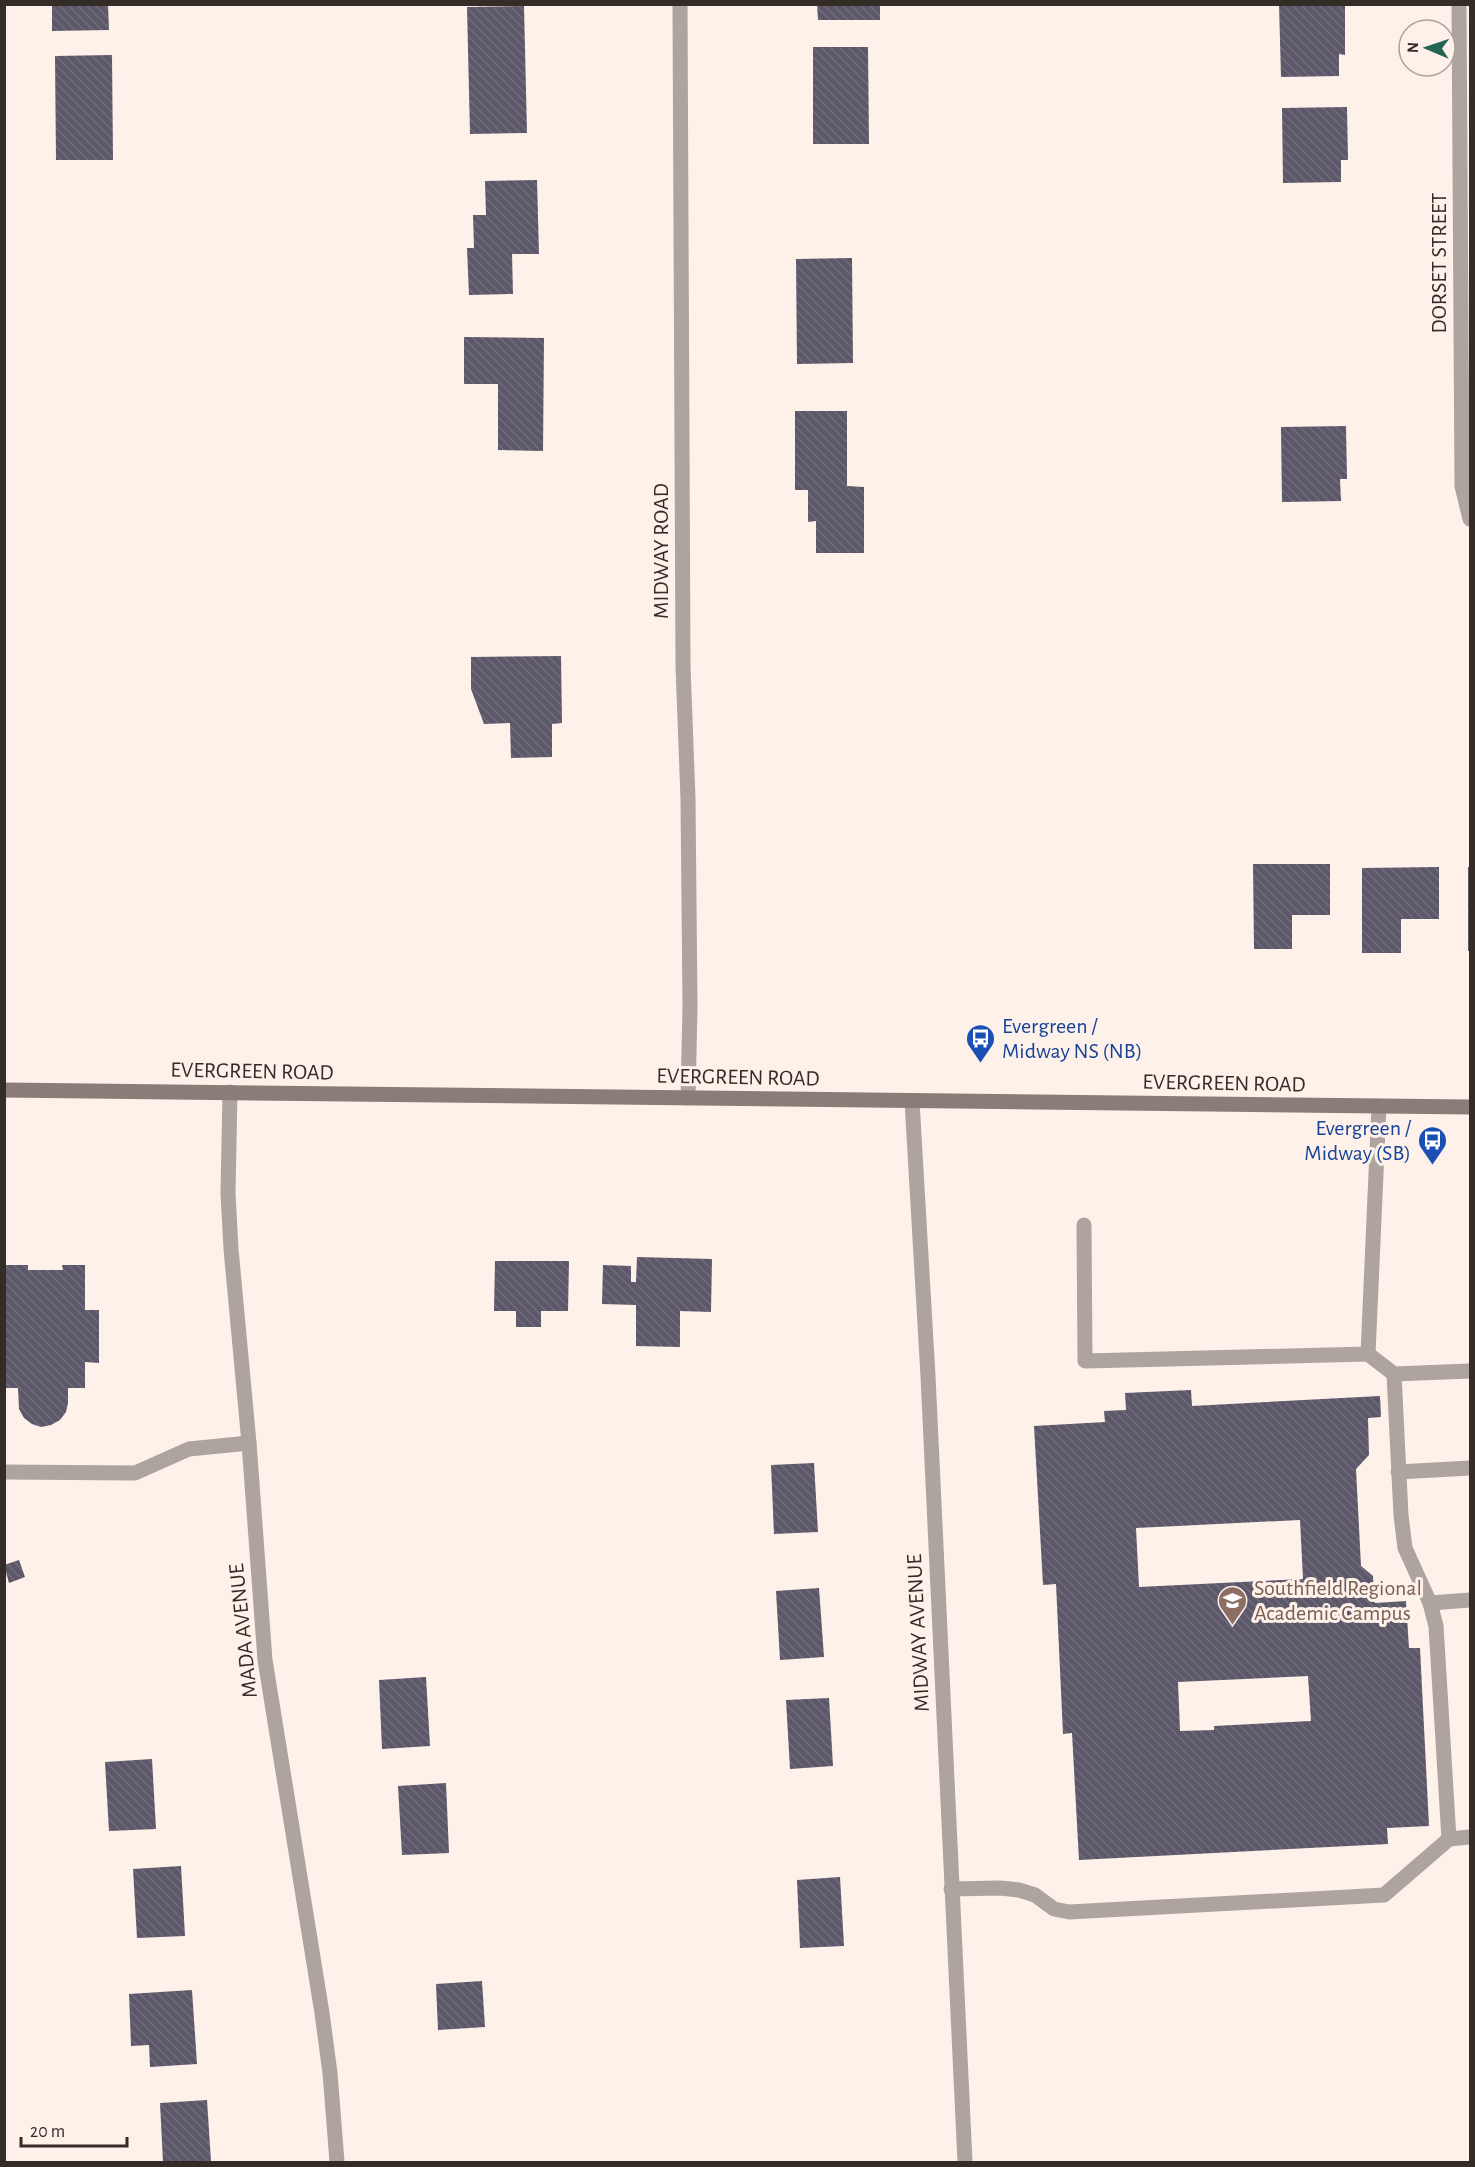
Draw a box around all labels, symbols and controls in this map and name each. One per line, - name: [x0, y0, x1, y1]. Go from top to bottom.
- north arrow: [1397, 18, 1457, 78]
- text: N: [1405, 42, 1421, 53]
- street label: DORSET STREET: [1428, 192, 1450, 333]
- street label: MIDWAY ROAD: [650, 483, 672, 619]
- place label: Evergreen / Midway NS (NB): [1002, 1015, 1142, 1062]
- bus stop icon: Evergreen / Midway NS (NB): [965, 1022, 997, 1064]
- street label: EVERGREEN ROAD: [170, 1059, 334, 1083]
- street label: EVERGREEN ROAD: [656, 1065, 820, 1089]
- street label: EVERGREEN ROAD: [1142, 1071, 1306, 1095]
- place label: Evergreen / Midway (SB): [1304, 1117, 1412, 1164]
- bus stop icon: Evergreen / Midway (SB): [1416, 1124, 1448, 1166]
- street label: MIDWAY AVENUE: [903, 1553, 933, 1712]
- street label: MADA AVENUE: [225, 1562, 261, 1699]
- place label: Southfield Regional Academic Campus: [1254, 1577, 1422, 1624]
- school or university icon: Southfield Regional Academic Campus: [1217, 1584, 1249, 1626]
- scale bar: [21, 2110, 128, 2148]
- text: 20 m: [30, 2123, 65, 2141]

